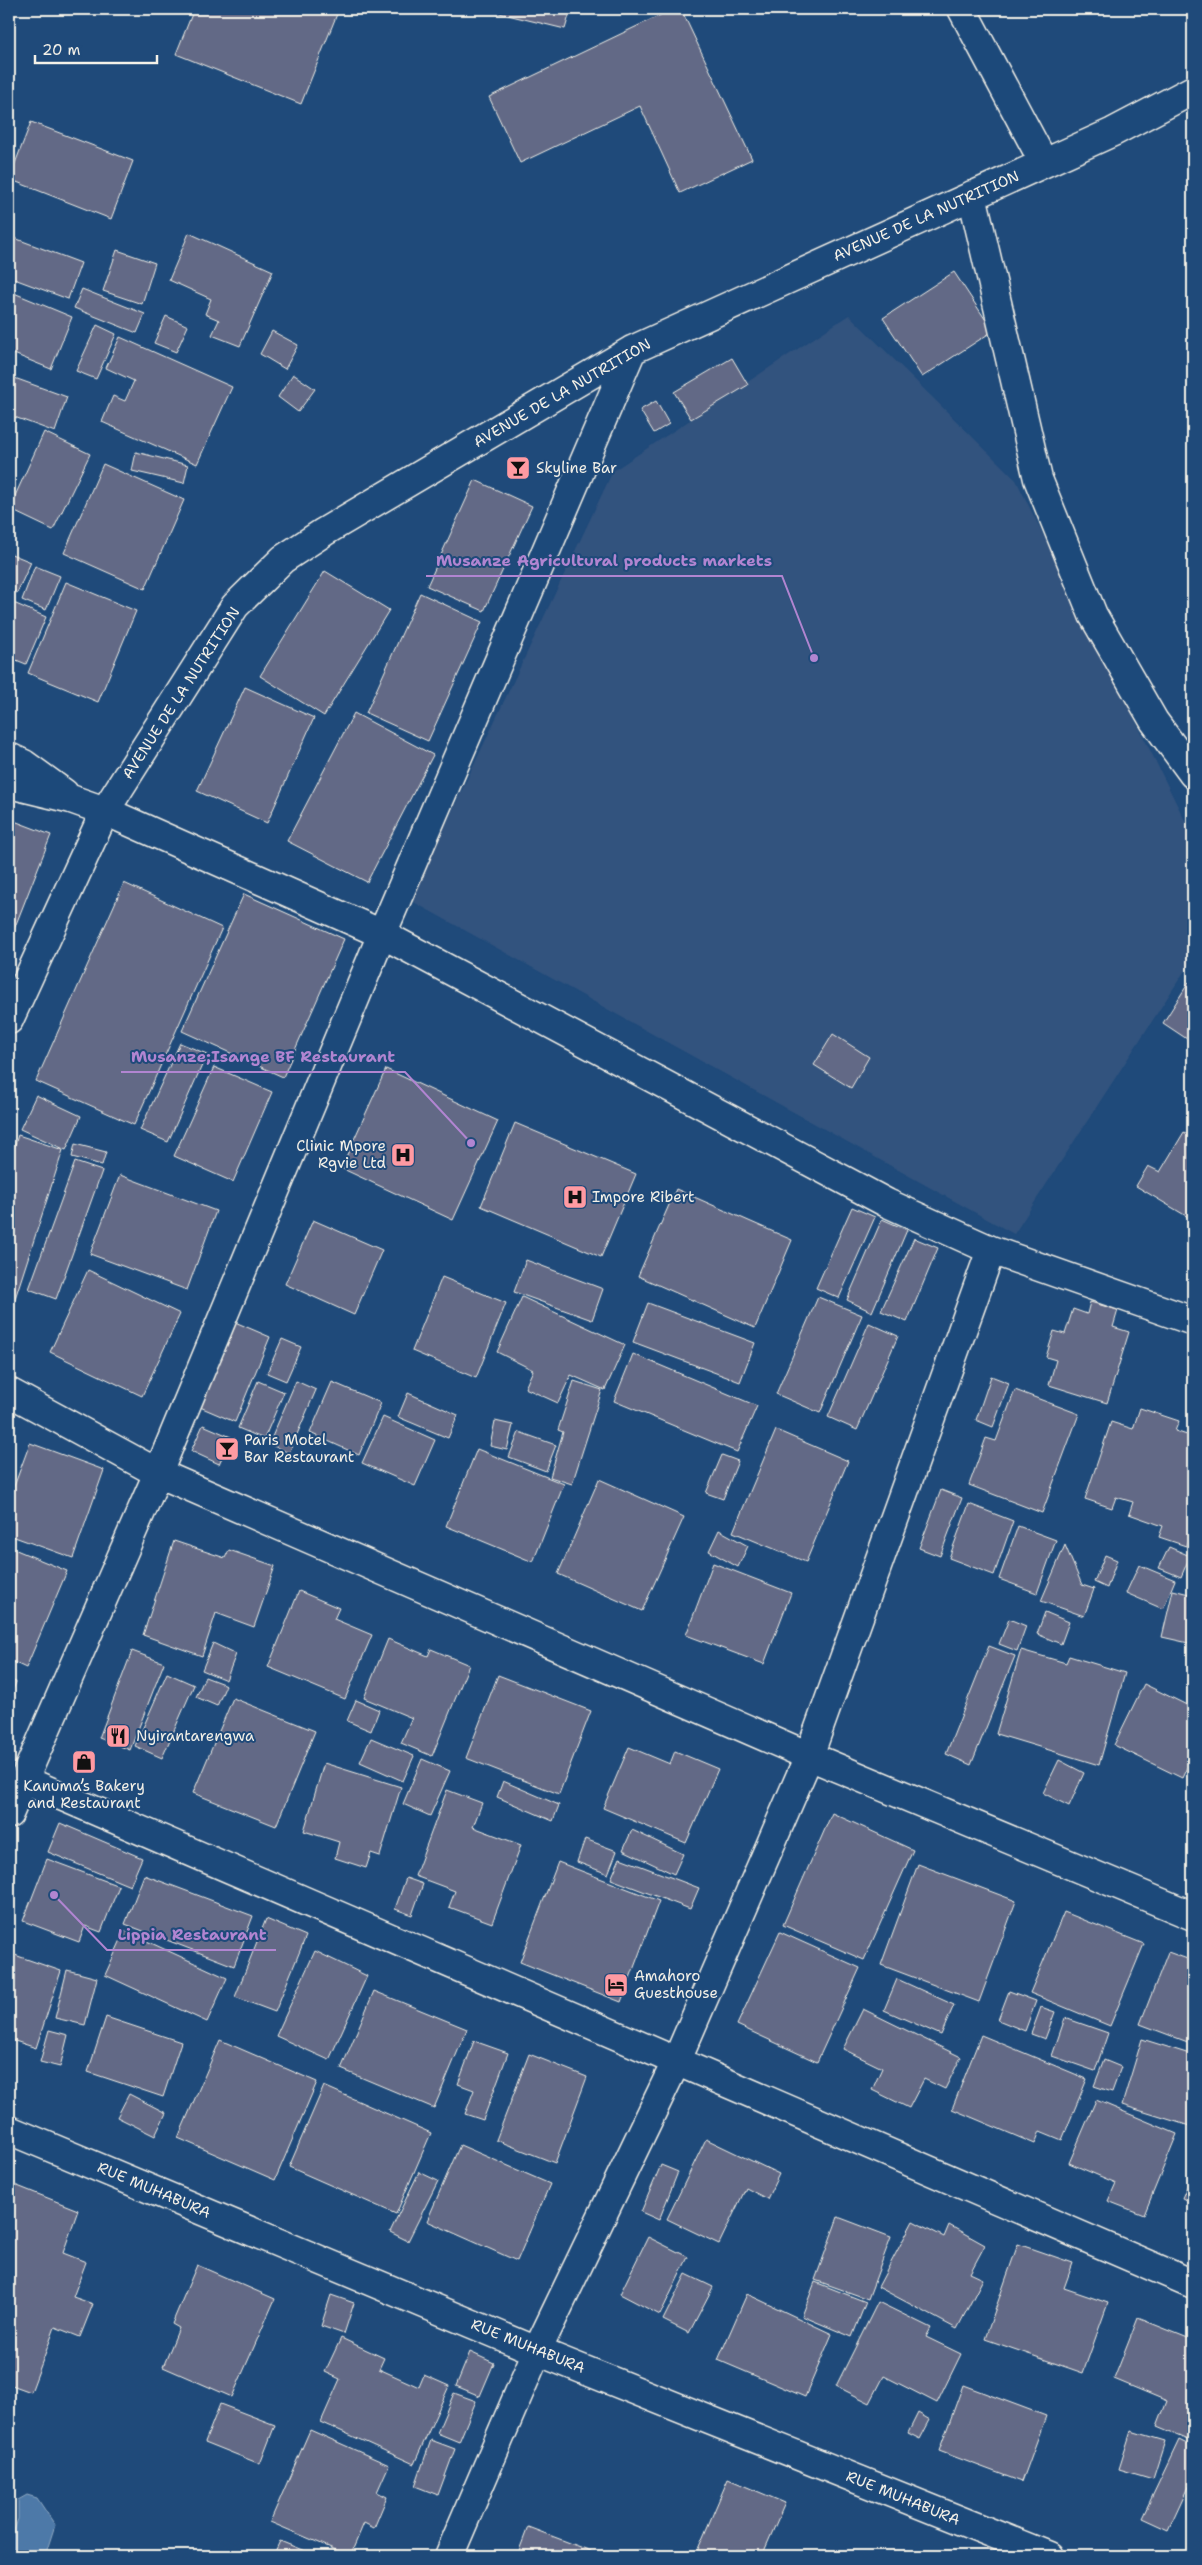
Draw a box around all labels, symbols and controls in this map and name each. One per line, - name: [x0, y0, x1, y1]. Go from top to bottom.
- scale bar: [35, 32, 158, 64]
- text: 20 m: [42, 40, 81, 60]
- street label: AVENUE DE LA NUTRITION: [830, 166, 1022, 266]
- street label: AVENUE DE LA NUTRITION: [470, 334, 654, 452]
- bar icon: Skyline Bar: [505, 455, 531, 481]
- place label: Skyline Bar: [536, 458, 617, 478]
- callout: Musanze Agricultural products markets: [426, 545, 782, 576]
- text: Musanze Agricultural products markets: [436, 550, 772, 571]
- street label: AVENUE DE LA NUTRITION: [118, 603, 244, 783]
- callout: Musanze;Isange BF Restaurant: [121, 1041, 405, 1072]
- text: Musanze;Isange BF Restaurant: [131, 1046, 395, 1067]
- place label: Clinic Mpore Rgvie Ltd: [296, 1136, 386, 1173]
- hospital icon: Clinic Mpore Rgvie Ltd: [390, 1142, 416, 1168]
- hospital icon: Impore Ribert: [562, 1184, 588, 1210]
- place label: Impore Ribert: [592, 1187, 695, 1207]
- place label: Paris Motel Bar Restaurant: [244, 1430, 354, 1467]
- bar icon: Paris Motel Bar Restaurant: [214, 1436, 240, 1462]
- restaurant icon: Nyirantarengwa: [105, 1723, 131, 1749]
- place label: Nyirantarengwa: [136, 1726, 255, 1746]
- shop icon: Kanuma’s Bakery and Restaurant: [71, 1749, 97, 1775]
- place label: Kanuma’s Bakery and Restaurant: [23, 1776, 145, 1813]
- callout: Lippia Restaurant: [107, 1919, 276, 1950]
- text: Lippia Restaurant: [118, 1924, 267, 1945]
- place label: Amahoro Guesthouse: [634, 1966, 718, 2003]
- hotel icon: Amahoro Guesthouse: [603, 1972, 629, 1998]
- street label: RUE MUHABURA: [94, 2157, 214, 2223]
- street label: RUE MUHABURA: [468, 2314, 588, 2378]
- street label: RUE MUHABURA: [843, 2466, 963, 2530]

